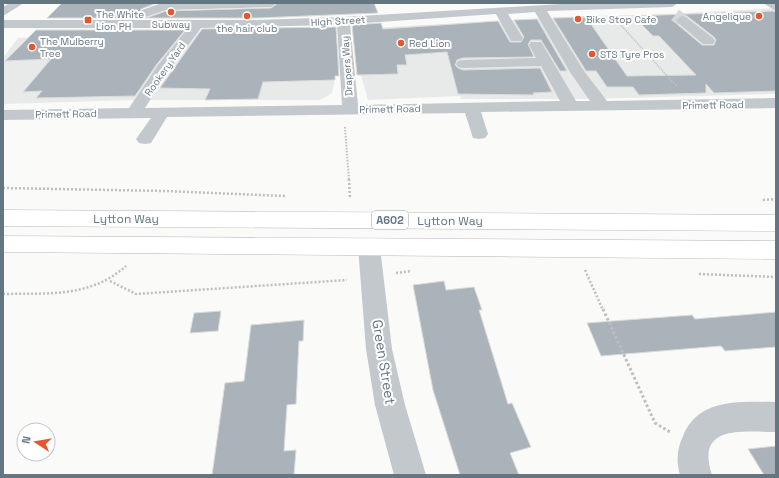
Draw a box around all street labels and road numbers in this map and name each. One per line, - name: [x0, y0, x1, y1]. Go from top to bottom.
- street label: High Street: [310, 13, 366, 29]
- street label: Drapers Way: [338, 36, 356, 96]
- street label: Rookery Yard: [142, 39, 188, 99]
- street label: Primett Road: [682, 98, 744, 112]
- street label: Primett Road: [359, 102, 421, 116]
- street label: Primett Road: [35, 107, 97, 121]
- street label: Lytton Way: [93, 211, 159, 227]
- road number: A602: [372, 211, 408, 229]
- street label: Lytton Way: [417, 213, 483, 229]
- street label: Green Street: [368, 318, 400, 406]

